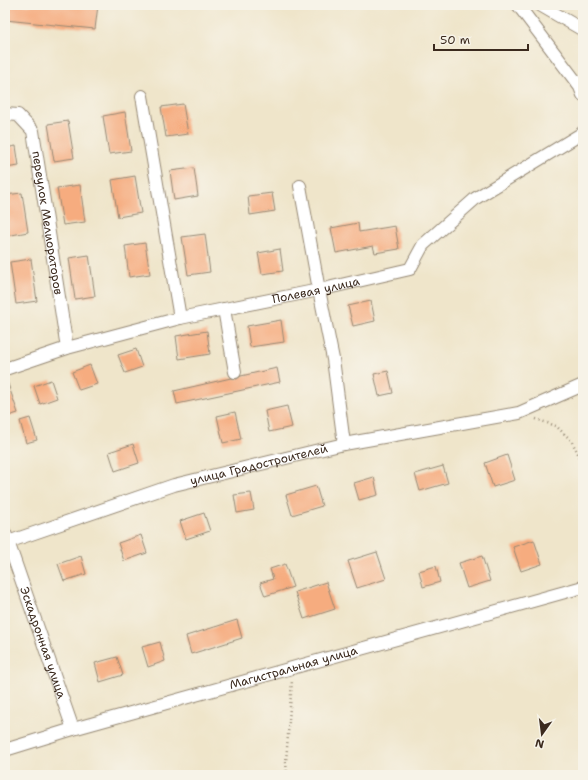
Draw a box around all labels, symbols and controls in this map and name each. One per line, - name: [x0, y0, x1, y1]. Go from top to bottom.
- scale bar: [434, 26, 528, 52]
- text: 50 m: [440, 32, 470, 48]
- street label: переулок Мелиораторов: [28, 150, 67, 296]
- street label: Полевая улица: [271, 273, 362, 307]
- street label: улица Градостроителей: [188, 440, 329, 489]
- street label: Эскадронная улица: [16, 585, 70, 701]
- street label: Магистральная улица: [228, 642, 360, 693]
- north arrow: [522, 714, 562, 754]
- text: N: [533, 735, 546, 752]

